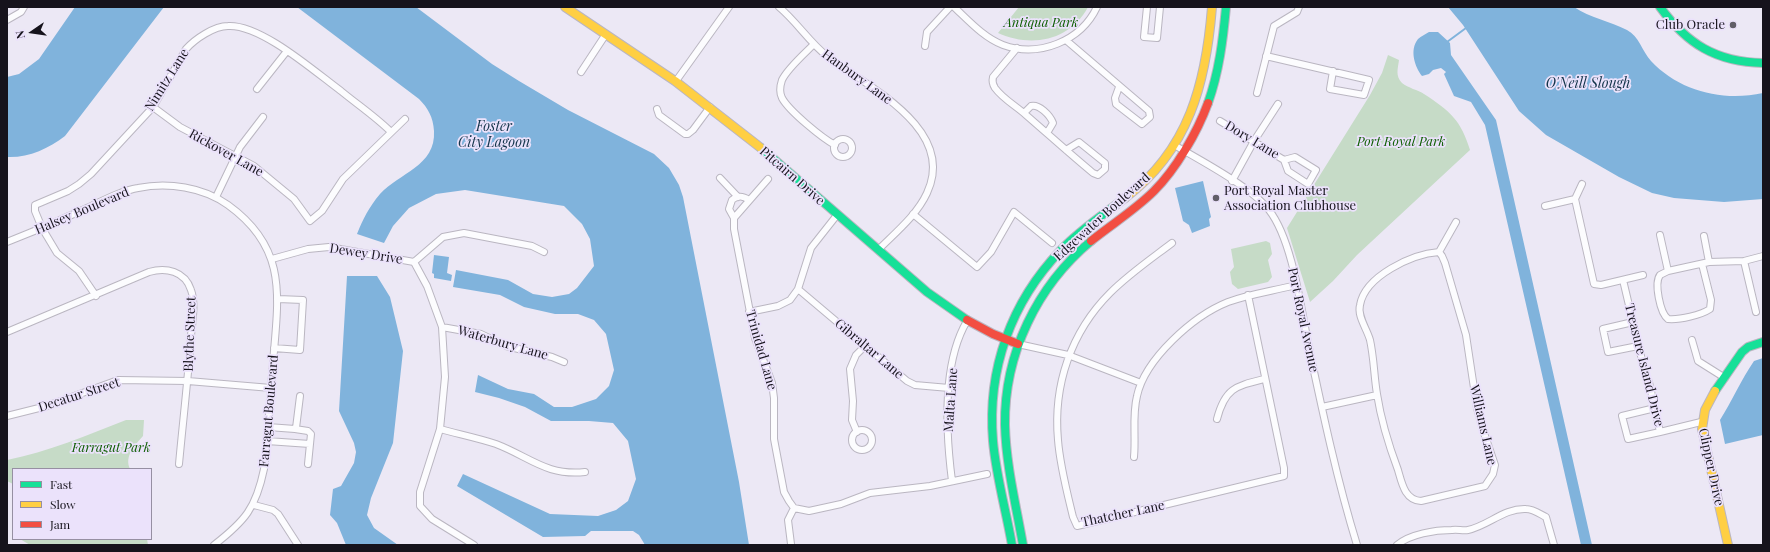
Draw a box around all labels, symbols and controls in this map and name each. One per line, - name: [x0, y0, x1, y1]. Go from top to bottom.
- north arrow: [12, 12, 52, 52]
- park label: Antiqua Park: [1004, 15, 1078, 31]
- place label: Club Oracle: [1656, 17, 1725, 33]
- marker: Club Oracle: [1728, 20, 1738, 30]
- text: N: [12, 29, 28, 40]
- street label: Nimitz Lane: [142, 46, 192, 114]
- street label: Hanbury Lane: [819, 46, 895, 108]
- water label: O'Neill Slough: [1546, 76, 1630, 92]
- street label: Dory Lane: [1222, 118, 1282, 162]
- water label: Foster City Lagoon: [458, 119, 530, 152]
- street label: Rickover Lane: [186, 126, 266, 180]
- park label: Port Royal Park: [1357, 134, 1445, 150]
- street label: Pitcairn Drive: [756, 143, 828, 209]
- street label: Edgewater Boulevard: [1051, 170, 1153, 264]
- place label: Port Royal Master Association Clubhouse: [1224, 183, 1356, 214]
- street label: Halsey Boulevard: [33, 184, 131, 238]
- marker: Port Royal Master Association Clubhouse: [1211, 193, 1221, 203]
- street label: Dewey Drive: [328, 241, 404, 267]
- street label: Port Royal Avenue: [1284, 266, 1322, 374]
- street label: Blythe Street: [181, 296, 199, 372]
- street label: Treasure Island Drive: [1621, 302, 1667, 428]
- street label: Trinidad Lane: [742, 308, 780, 392]
- street label: Gibraltar Lane: [832, 316, 906, 382]
- street label: Waterbury Lane: [456, 323, 550, 363]
- street label: Farragut Boulevard: [256, 354, 282, 468]
- street label: Malta Lane: [941, 367, 961, 433]
- street label: Decatur Street: [36, 374, 122, 416]
- street label: Williams Lane: [1466, 383, 1500, 467]
- street label: Clipper Drive: [1695, 427, 1727, 507]
- park label: Farragut Park: [72, 440, 150, 456]
- legend: [12, 468, 152, 540]
- text: Fast: [50, 476, 72, 492]
- text: Slow: [50, 496, 76, 512]
- street label: Thatcher Lane: [1080, 498, 1166, 530]
- text: Jam: [50, 516, 70, 532]

